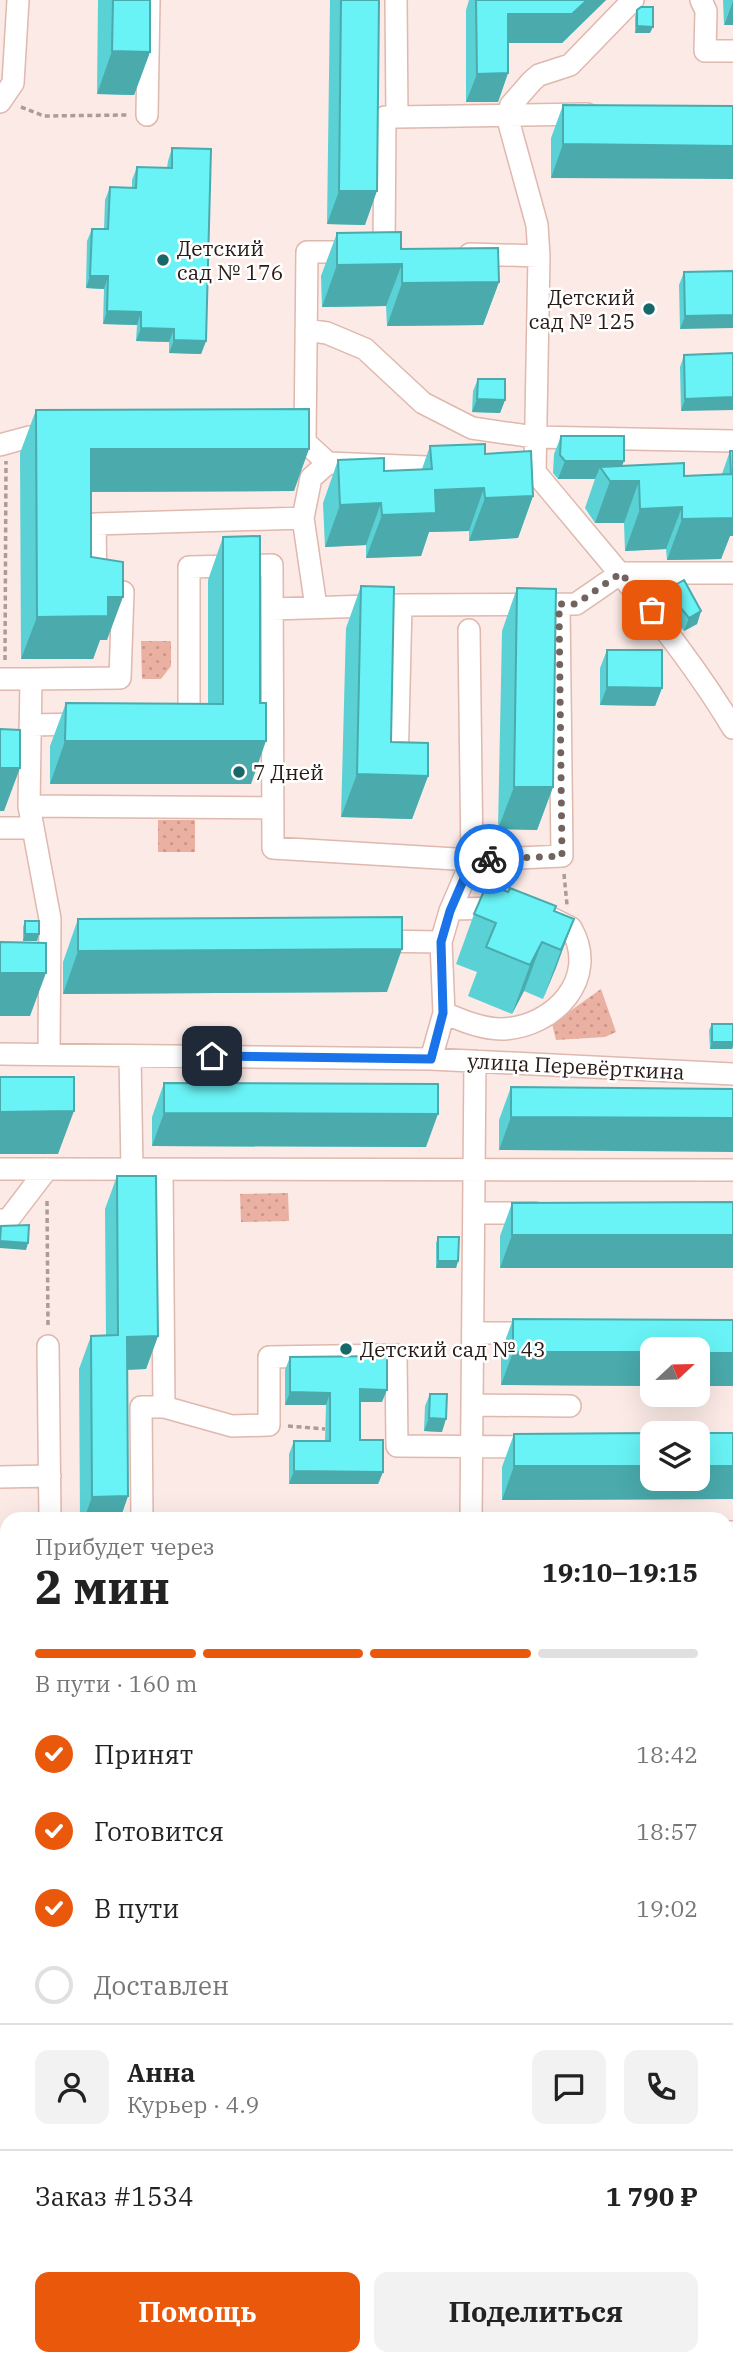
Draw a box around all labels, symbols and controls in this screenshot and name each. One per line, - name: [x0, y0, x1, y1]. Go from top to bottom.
- place label: Детский сад № 176: [177, 234, 283, 286]
- marker: Детский сад № 176: [155, 252, 171, 268]
- place label: Детский сад № 125: [529, 283, 635, 335]
- marker: Детский сад № 125: [641, 301, 657, 317]
- pin: [622, 580, 682, 640]
- icon: bag: [633, 591, 671, 629]
- place label: 7 Дней: [253, 758, 324, 786]
- marker: 7 Дней: [231, 764, 247, 780]
- courier: [454, 824, 524, 894]
- icon: bike: [470, 840, 508, 878]
- pin: [182, 1026, 242, 1086]
- icon: home: [193, 1037, 231, 1075]
- street label: улица Перевёрткина: [467, 1046, 685, 1086]
- place label: Детский сад № 43: [360, 1335, 546, 1363]
- north arrow: [640, 1337, 710, 1407]
- map controls: [640, 1337, 710, 1491]
- marker: Детский сад № 43: [338, 1341, 354, 1357]
- button: layers: [640, 1421, 710, 1491]
- text: Прибудет через: [35, 1531, 215, 1561]
- text: 19:10–19:15: [542, 1555, 698, 1589]
- text: 2 мин: [35, 1557, 170, 1617]
- text: В пути · 160 m: [35, 1668, 197, 1698]
- icon: check: [35, 1735, 73, 1773]
- text: Принят: [94, 1737, 193, 1771]
- text: 18:42: [636, 1739, 698, 1769]
- icon: check: [35, 1812, 73, 1850]
- text: Готовится: [94, 1814, 224, 1848]
- text: 18:57: [636, 1816, 698, 1846]
- icon: check: [35, 1889, 73, 1927]
- text: В пути: [94, 1891, 179, 1925]
- text: 19:02: [636, 1893, 698, 1923]
- text: Доставлен: [94, 1968, 229, 2002]
- button: person: [35, 2050, 109, 2124]
- button: chat: [532, 2050, 606, 2124]
- button: phone: [624, 2050, 698, 2124]
- text: Анна: [127, 2055, 195, 2089]
- text: Курьер · 4.9: [127, 2089, 259, 2119]
- text: Заказ #1534: [35, 2179, 194, 2213]
- text: 1 790 ₽: [606, 2179, 698, 2213]
- button: Помощь: [35, 2272, 360, 2352]
- button: Поделиться: [374, 2272, 698, 2352]

